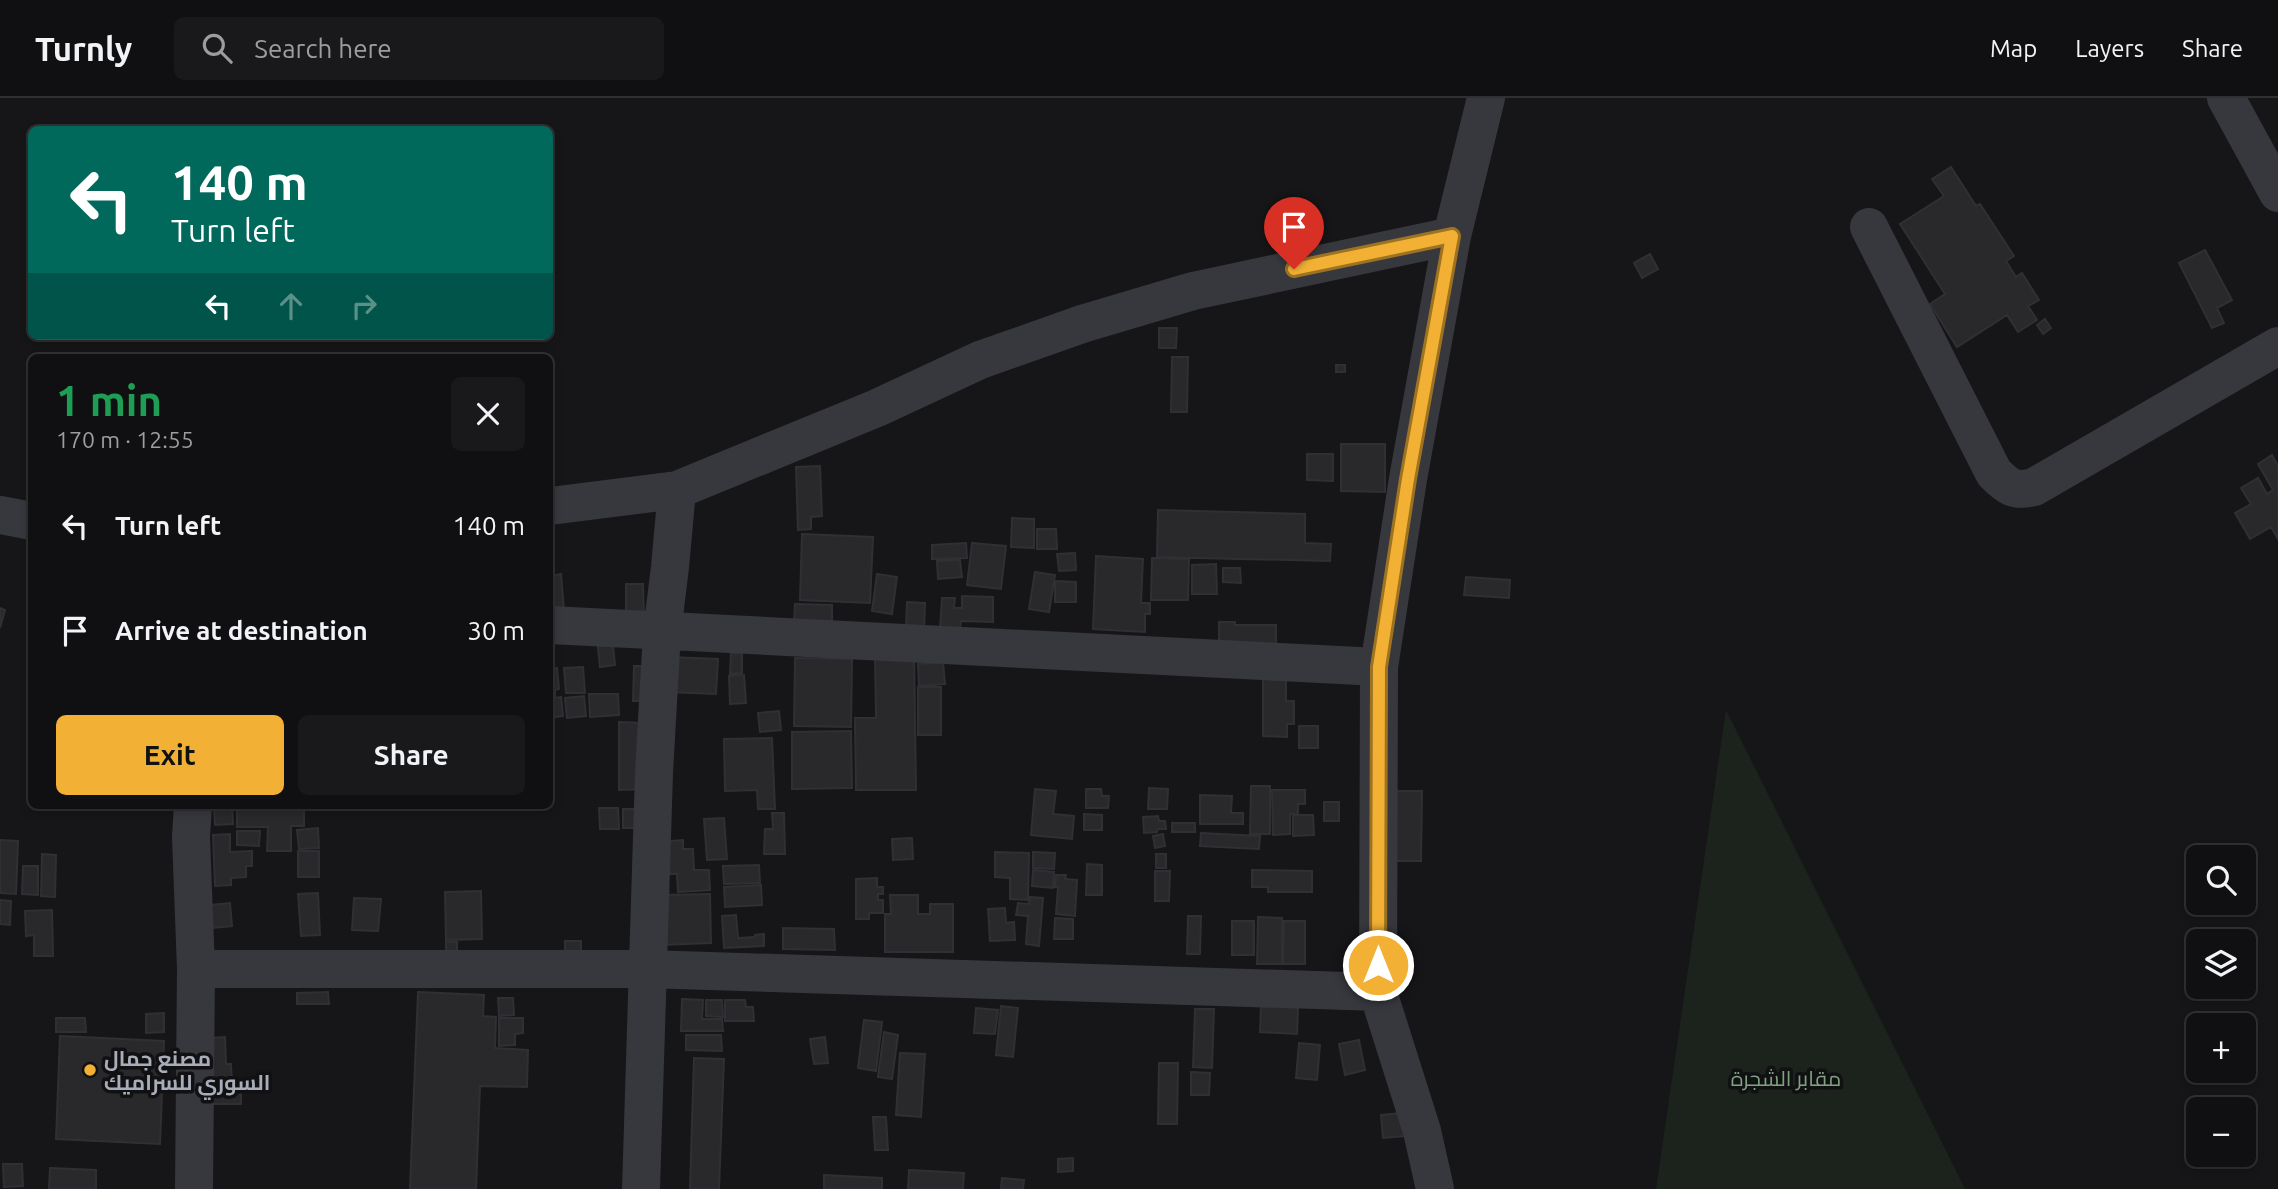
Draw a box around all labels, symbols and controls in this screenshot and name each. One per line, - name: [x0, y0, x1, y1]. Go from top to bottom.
- search box: [174, 17, 664, 80]
- icon: search: [198, 29, 236, 67]
- text: Turnly: [35, 30, 132, 67]
- text: Search here: [254, 34, 392, 63]
- text: Map: [1990, 35, 2037, 62]
- text: Layers: [2075, 35, 2144, 62]
- text: Share: [2182, 35, 2243, 62]
- icon: left: [56, 154, 147, 245]
- text: 140 m: [171, 154, 308, 209]
- pin: [1264, 197, 1324, 269]
- icon: arrive: [1275, 208, 1313, 246]
- text: Turn left: [171, 212, 295, 248]
- icon: left: [199, 287, 237, 325]
- icon: ahead: [272, 287, 310, 325]
- icon: right: [345, 287, 383, 325]
- text: 1 min: [56, 377, 162, 424]
- button: close: [451, 377, 525, 451]
- text: 170 m · 12:55: [56, 427, 194, 452]
- icon: left: [56, 507, 94, 545]
- text: Turn left: [115, 511, 221, 540]
- text: 140 m: [453, 511, 525, 540]
- icon: arrive: [56, 612, 94, 650]
- text: Arrive at destination: [115, 616, 368, 645]
- text: 30 m: [467, 616, 525, 645]
- button: Exit: [56, 715, 284, 795]
- button: Share: [298, 715, 525, 795]
- map controls: [2186, 845, 2256, 1167]
- button: search: [2186, 845, 2256, 915]
- position arrow: [1341, 928, 1415, 1002]
- button: layers: [2186, 929, 2256, 999]
- button: +: [2186, 1013, 2256, 1083]
- place label: مصنع جمال السوري للسراميك: [104, 1046, 270, 1100]
- marker: مصنع جمال السوري للسراميك: [82, 1062, 98, 1078]
- park label: مقابر الشجرة: [1731, 1066, 1841, 1091]
- button: −: [2186, 1097, 2256, 1167]

